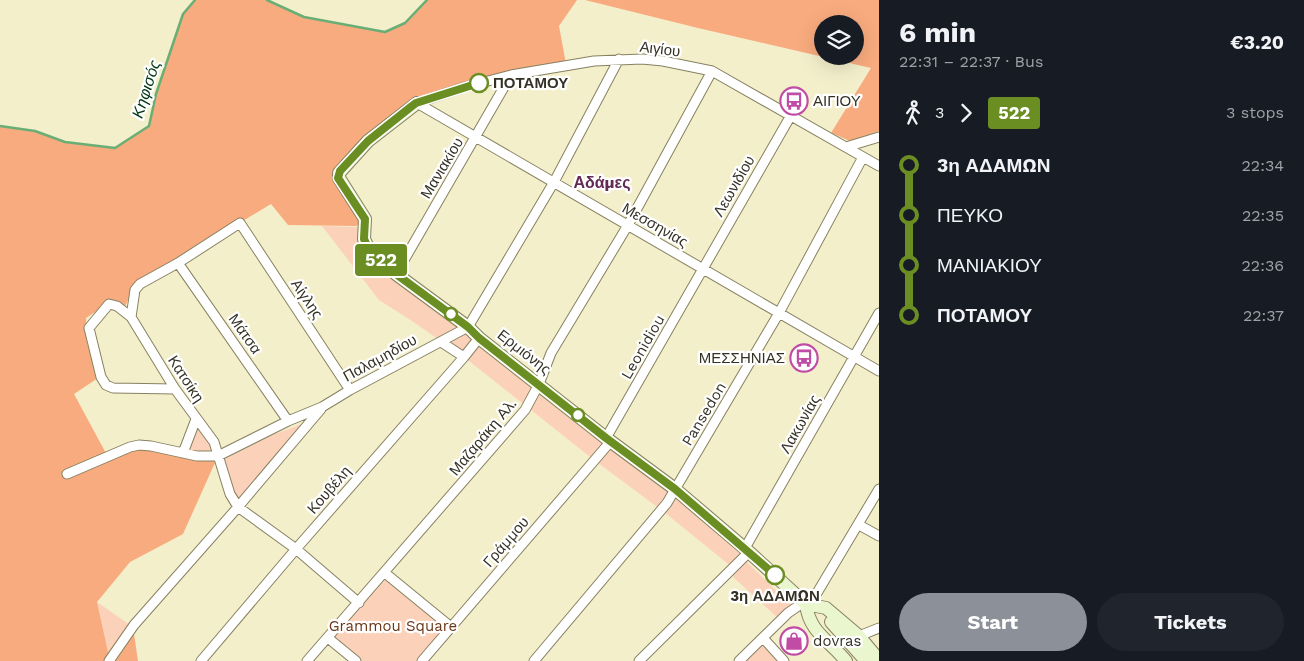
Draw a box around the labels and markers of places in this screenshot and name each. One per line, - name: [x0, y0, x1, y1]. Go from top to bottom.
- marker: ΠΟΤΑΜΟΥ: [469, 73, 489, 93]
- place label: ΠΟΤΑΜΟΥ: [493, 74, 568, 92]
- bus stop icon: ΑΙΓΙΟΥ: [779, 86, 809, 116]
- place label: ΑΙΓΙΟΥ: [813, 92, 861, 110]
- unlabelled marker: [444, 307, 458, 321]
- bus stop icon: ΜΕΣΣΗΝΙΑΣ: [789, 343, 819, 373]
- place label: ΜΕΣΣΗΝΙΑΣ: [699, 349, 785, 367]
- unlabelled marker: [571, 408, 585, 422]
- marker: 3η ΑΔΑΜΩΝ: [765, 565, 785, 585]
- place label: 3η ΑΔΑΜΩΝ: [730, 587, 820, 605]
- shop icon: dovras: [779, 626, 809, 656]
- place label: dovras: [813, 632, 862, 650]

